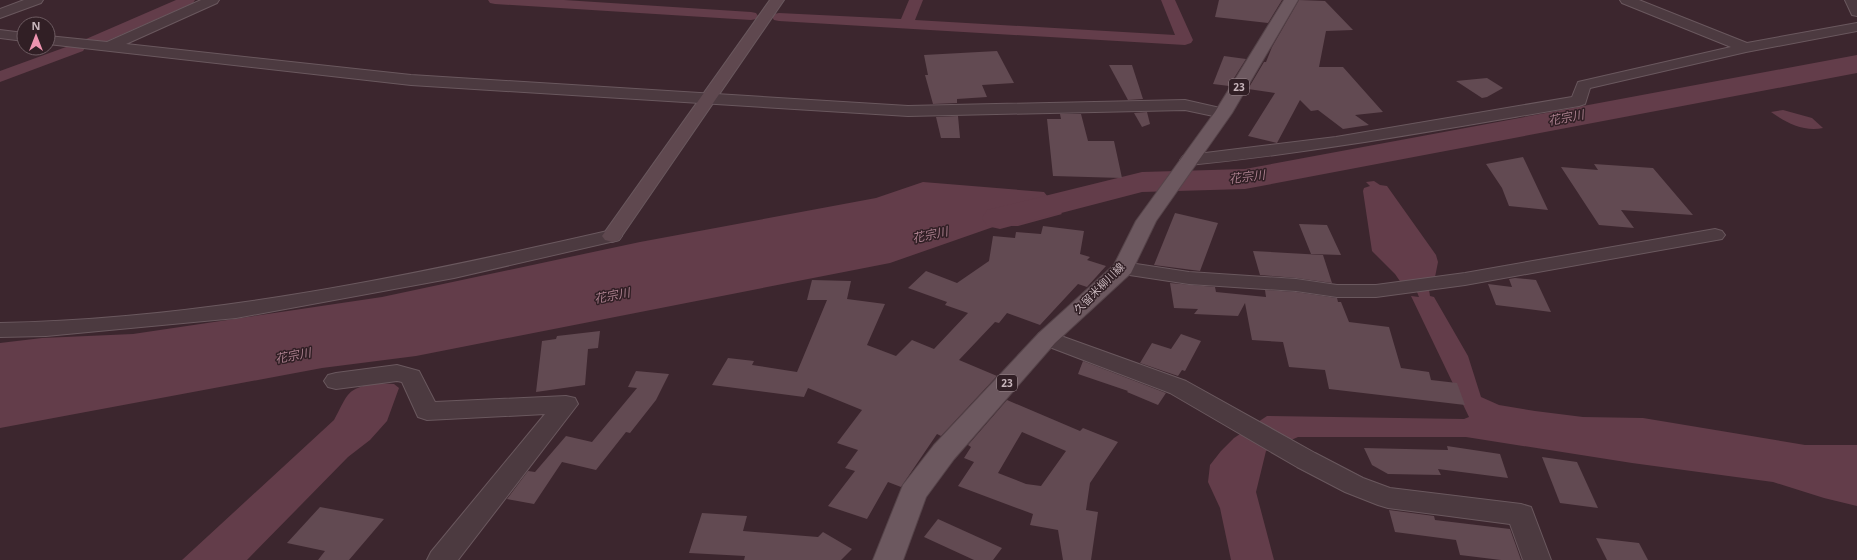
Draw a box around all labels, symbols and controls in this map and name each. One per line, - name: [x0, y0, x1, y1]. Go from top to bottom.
- north arrow: [16, 16, 56, 56]
- text: N: [32, 18, 40, 33]
- road number: 23: [1229, 79, 1249, 95]
- water label: 花宗川: [1547, 105, 1587, 129]
- water label: 花宗川: [1228, 166, 1268, 187]
- water label: 花宗川: [911, 222, 951, 247]
- street label: 久留米柳川線: [1070, 259, 1127, 316]
- water label: 花宗川: [593, 283, 633, 307]
- water label: 花宗川: [274, 343, 314, 367]
- road number: 23: [997, 375, 1017, 391]

